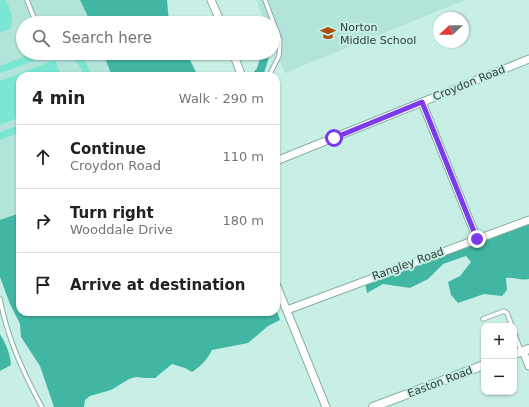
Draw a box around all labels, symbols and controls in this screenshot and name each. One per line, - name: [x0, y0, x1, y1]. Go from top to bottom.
- north arrow: [433, 12, 469, 48]
- search box: [16, 16, 280, 60]
- place label: Norton Middle School: [340, 21, 416, 47]
- school or university icon: Norton Middle School: [319, 24, 337, 42]
- icon: search: [30, 27, 52, 49]
- text: Search here: [62, 29, 152, 47]
- street label: Croydon Road: [431, 63, 507, 103]
- text: 4 min: [32, 88, 85, 108]
- text: Walk · 290 m: [179, 91, 264, 106]
- route start: [325, 129, 343, 147]
- text: Continue: [70, 140, 146, 158]
- icon: ahead: [32, 146, 54, 168]
- text: 110 m: [222, 149, 264, 164]
- text: Croydon Road: [70, 158, 161, 173]
- text: Turn right: [70, 204, 154, 222]
- icon: right: [32, 210, 54, 232]
- text: 180 m: [222, 213, 264, 228]
- text: Wooddale Drive: [70, 222, 173, 237]
- route end: [468, 230, 486, 248]
- street label: Rangley Road: [370, 245, 446, 283]
- icon: arrive: [32, 274, 54, 296]
- text: Arrive at destination: [70, 276, 245, 294]
- map controls: [481, 323, 517, 395]
- button: +: [481, 323, 517, 359]
- button: −: [481, 359, 517, 395]
- street label: Easton Road: [406, 364, 474, 400]

